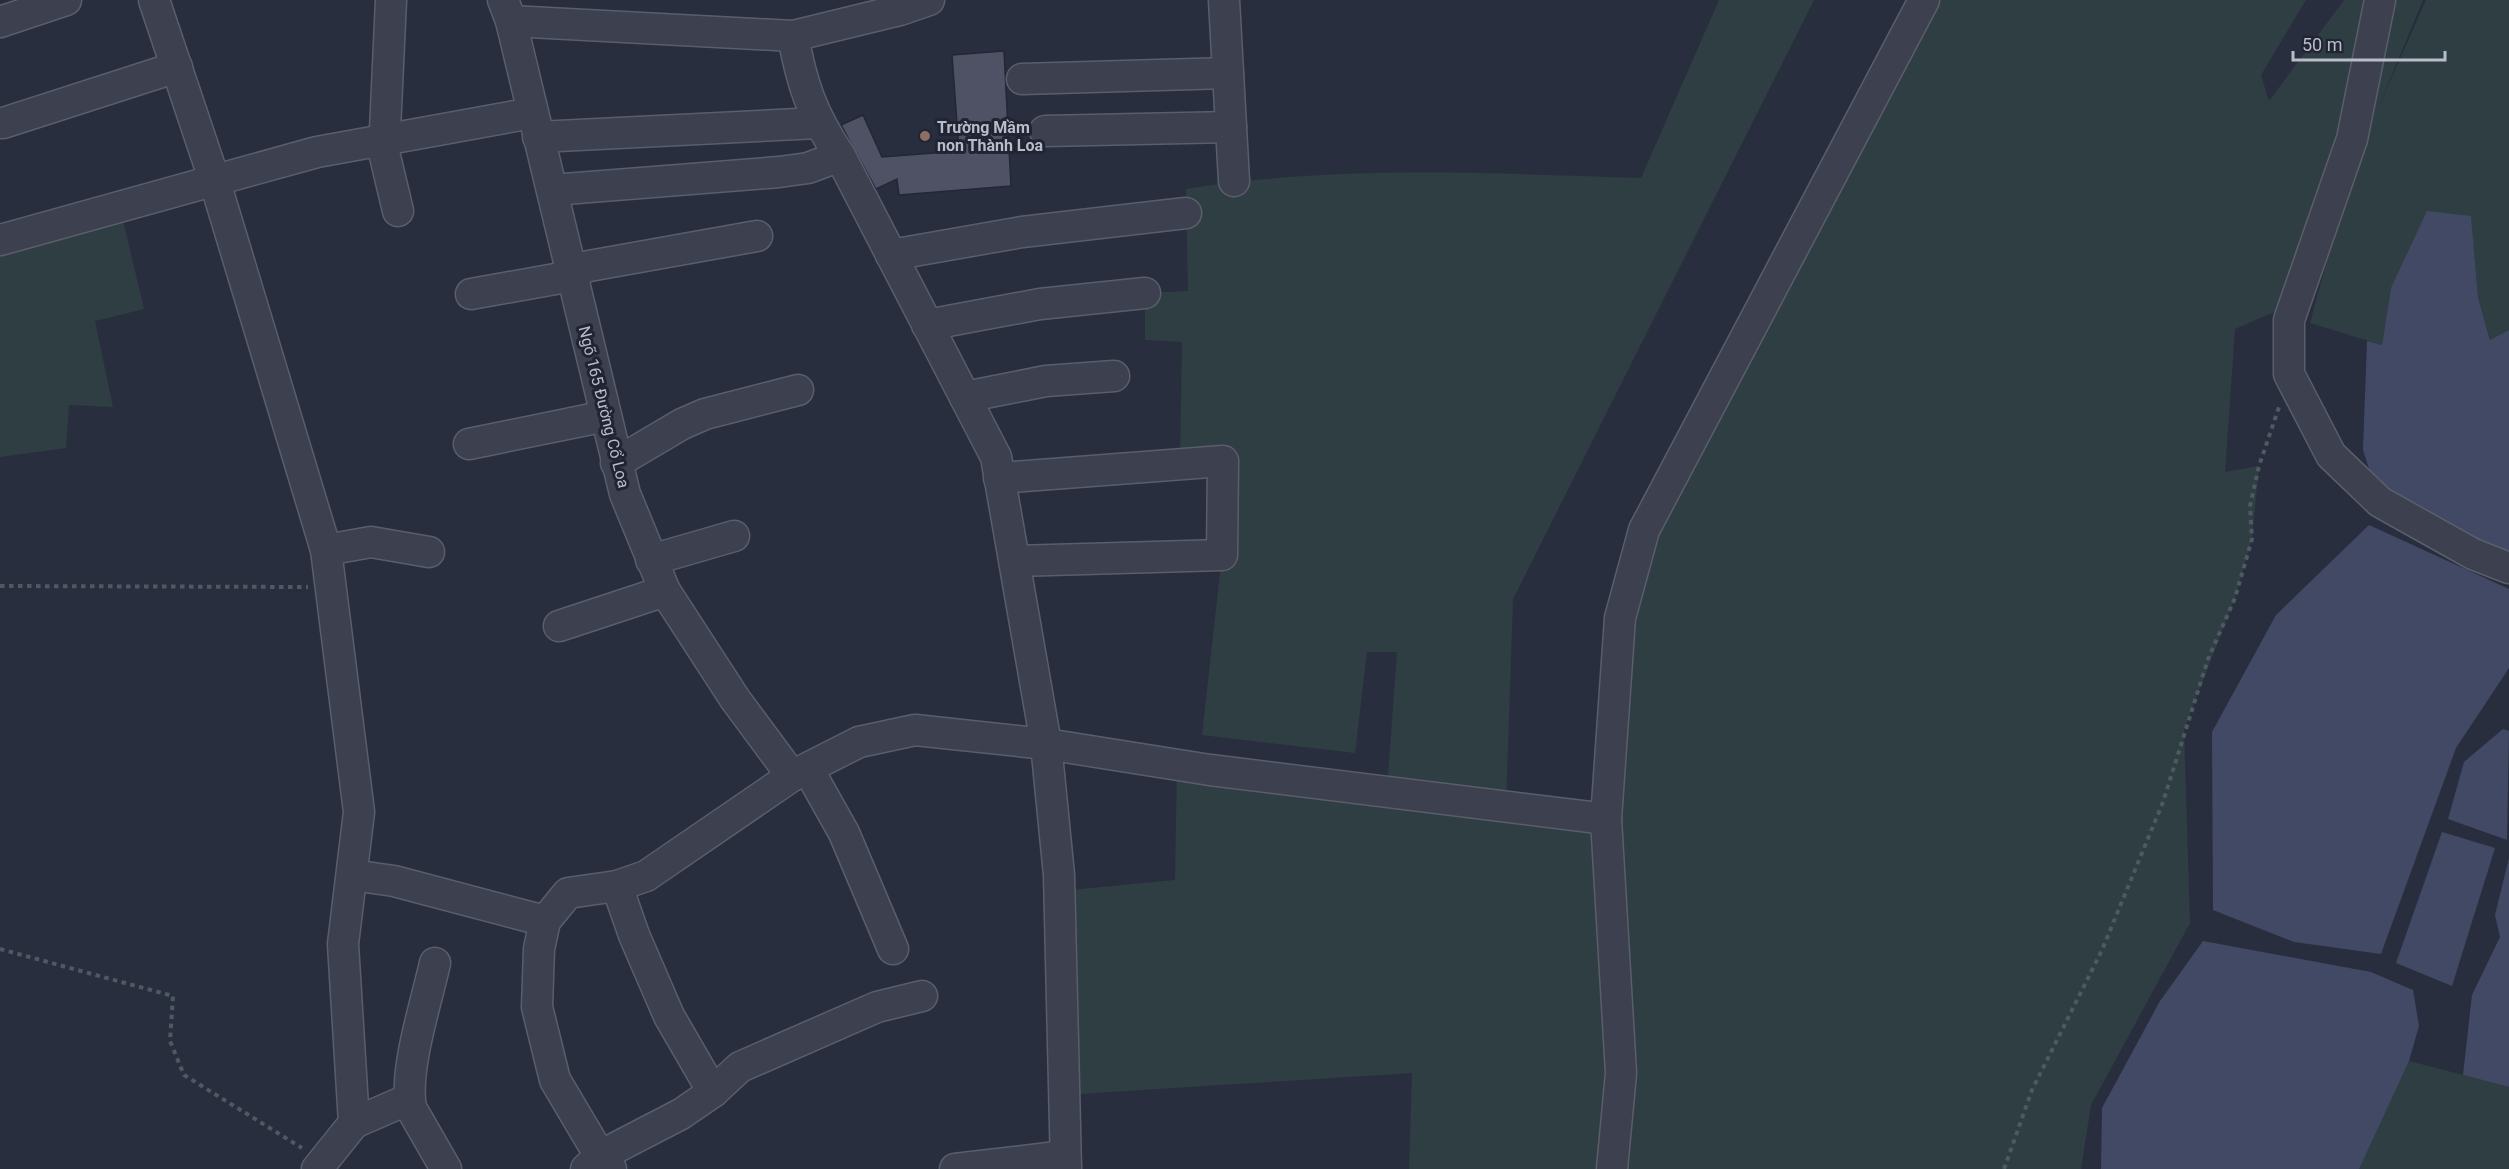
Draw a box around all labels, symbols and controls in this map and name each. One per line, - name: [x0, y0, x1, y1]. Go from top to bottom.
- scale bar: [2293, 24, 2444, 62]
- text: 50 m: [2302, 34, 2342, 55]
- place label: Trường Mầm non Thành Loa: [937, 118, 1044, 155]
- marker: Trường Mầm non Thành Loa: [918, 129, 932, 143]
- street label: Ngõ 165 Đường Cổ Loa: [575, 324, 633, 490]

